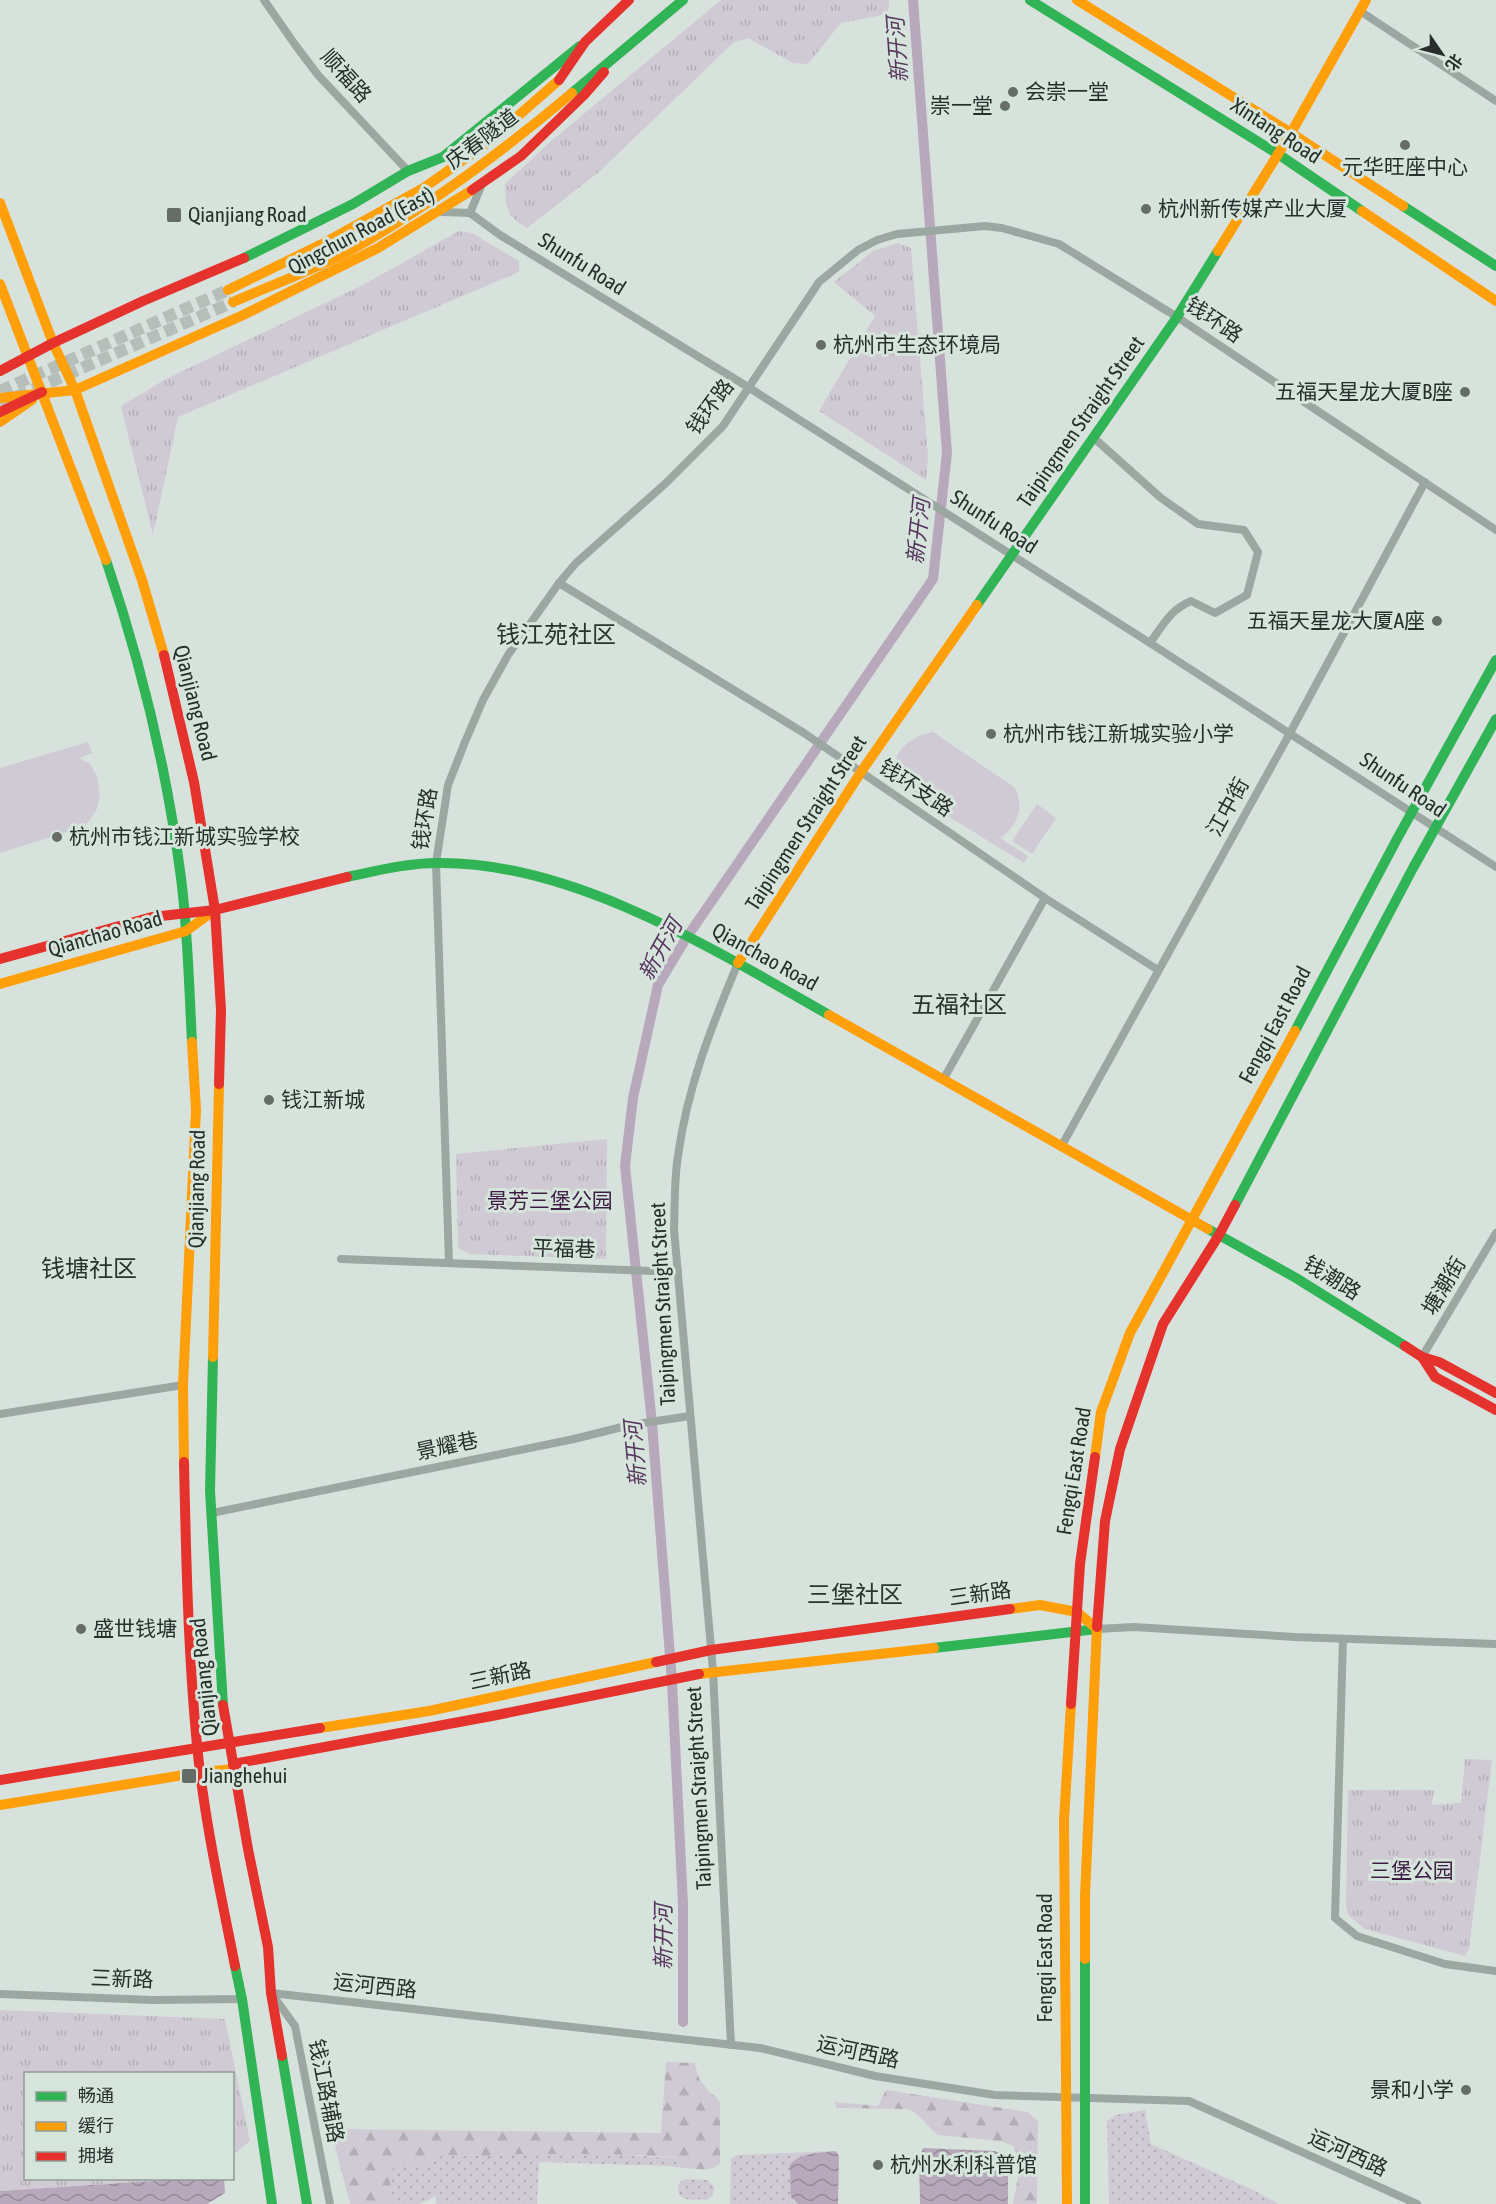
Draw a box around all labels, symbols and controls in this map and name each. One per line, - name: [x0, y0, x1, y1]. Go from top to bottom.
- water label: 新开河: [881, 12, 912, 84]
- north arrow: [1412, 24, 1472, 84]
- street label: 顺福路: [317, 44, 377, 107]
- text: 北: [1442, 51, 1466, 74]
- place label: 会崇一堂: [1025, 79, 1109, 103]
- marker: 会崇一堂: [1006, 85, 1020, 99]
- street label: Xintang Road: [1227, 92, 1326, 168]
- place label: 崇一堂: [930, 93, 993, 117]
- marker: 崇一堂: [998, 99, 1012, 113]
- street label: 庆春隧道: [441, 103, 522, 173]
- marker: 元华旺座中心: [1398, 138, 1412, 152]
- place label: 元华旺座中心: [1342, 154, 1468, 178]
- street label: Qingchun Road (East): [283, 181, 438, 279]
- place label: 杭州新传媒产业大厦: [1158, 196, 1347, 220]
- place label: Qianjiang Road: [188, 202, 307, 226]
- marker: 杭州新传媒产业大厦: [1139, 202, 1153, 216]
- marker: Qianjiang Road: [165, 206, 183, 224]
- street label: Shunfu Road: [535, 227, 631, 299]
- street label: 钱环路: [1182, 292, 1247, 347]
- street label: Taipingmen Straight Street: [1012, 331, 1148, 512]
- place label: 杭州市生态环境局: [833, 332, 1001, 356]
- marker: 杭州市生态环境局: [814, 338, 828, 352]
- street label: 钱环路: [681, 374, 738, 439]
- place label: 五福天星龙大厦B座: [1275, 379, 1453, 403]
- marker: 五福天星龙大厦B座: [1458, 385, 1472, 399]
- street label: Shunfu Road: [947, 484, 1042, 558]
- water label: 新开河: [902, 493, 935, 565]
- place label: 五福天星龙大厦A座: [1247, 608, 1425, 632]
- marker: 五福天星龙大厦A座: [1430, 614, 1444, 628]
- district label: 钱江苑社区: [496, 621, 616, 648]
- street label: Qianjiang Road: [170, 642, 222, 763]
- place label: 杭州市钱江新城实验小学: [1003, 721, 1234, 745]
- marker: 杭州市钱江新城实验小学: [984, 727, 998, 741]
- street label: Taipingmen Straight Street: [740, 731, 871, 914]
- street label: Shunfu Road: [1356, 747, 1451, 822]
- street label: 钱环支路: [875, 754, 958, 821]
- street label: 江中街: [1201, 773, 1253, 840]
- street label: 钱环路: [407, 786, 441, 852]
- place label: 杭州市钱江新城实验学校: [69, 824, 300, 848]
- marker: 杭州市钱江新城实验学校: [50, 830, 64, 844]
- street label: Qianchao Road: [45, 905, 165, 961]
- water label: 新开河: [633, 910, 689, 984]
- street label: Qianchao Road: [708, 917, 823, 995]
- street label: Fengqi East Road: [1233, 962, 1315, 1087]
- district label: 五福社区: [911, 991, 1007, 1018]
- place label: 钱江新城: [281, 1087, 365, 1111]
- marker: 钱江新城: [262, 1093, 276, 1107]
- street label: Qianjiang Road: [183, 1129, 209, 1249]
- park label: 景芳三堡公园: [487, 1188, 613, 1212]
- street label: Taipingmen Straight Street: [645, 1202, 679, 1406]
- street label: 平福巷: [532, 1235, 596, 1261]
- street label: 钱潮路: [1299, 1250, 1366, 1304]
- street label: 塘潮街: [1417, 1252, 1470, 1319]
- district label: 钱塘社区: [41, 1255, 137, 1282]
- street label: Fengqi East Road: [1051, 1405, 1095, 1537]
- water label: 新开河: [619, 1416, 651, 1488]
- street label: 景耀巷: [413, 1427, 480, 1463]
- street label: 三新路: [947, 1577, 1013, 1609]
- district label: 三堡社区: [807, 1581, 903, 1608]
- place label: 盛世钱塘: [93, 1616, 177, 1640]
- street label: Qianjiang Road: [185, 1617, 221, 1737]
- marker: 盛世钱塘: [74, 1622, 88, 1636]
- street label: 三新路: [466, 1657, 533, 1693]
- street label: Taipingmen Straight Street: [681, 1686, 715, 1890]
- place label: Jianghehui: [202, 1763, 287, 1787]
- marker: Jianghehui: [180, 1767, 198, 1785]
- park label: 三堡公园: [1370, 1858, 1454, 1882]
- street label: Fengqi East Road: [1032, 1893, 1056, 2023]
- water label: 新开河: [650, 1900, 676, 1970]
- street label: 三新路: [90, 1965, 154, 1991]
- street label: 运河西路: [332, 1969, 418, 2001]
- street label: 运河西路: [815, 2031, 902, 2071]
- street label: 钱江路辅路: [305, 2037, 349, 2145]
- legend: [24, 2072, 234, 2180]
- place label: 景和小学: [1370, 2077, 1454, 2101]
- marker: 景和小学: [1459, 2083, 1473, 2097]
- text: 畅通: [78, 2085, 114, 2106]
- text: 缓行: [78, 2115, 114, 2136]
- street label: 运河西路: [1305, 2124, 1392, 2180]
- text: 拥堵: [78, 2145, 114, 2166]
- place label: 杭州水利科普馆: [890, 2152, 1037, 2176]
- marker: 杭州水利科普馆: [871, 2158, 885, 2172]

